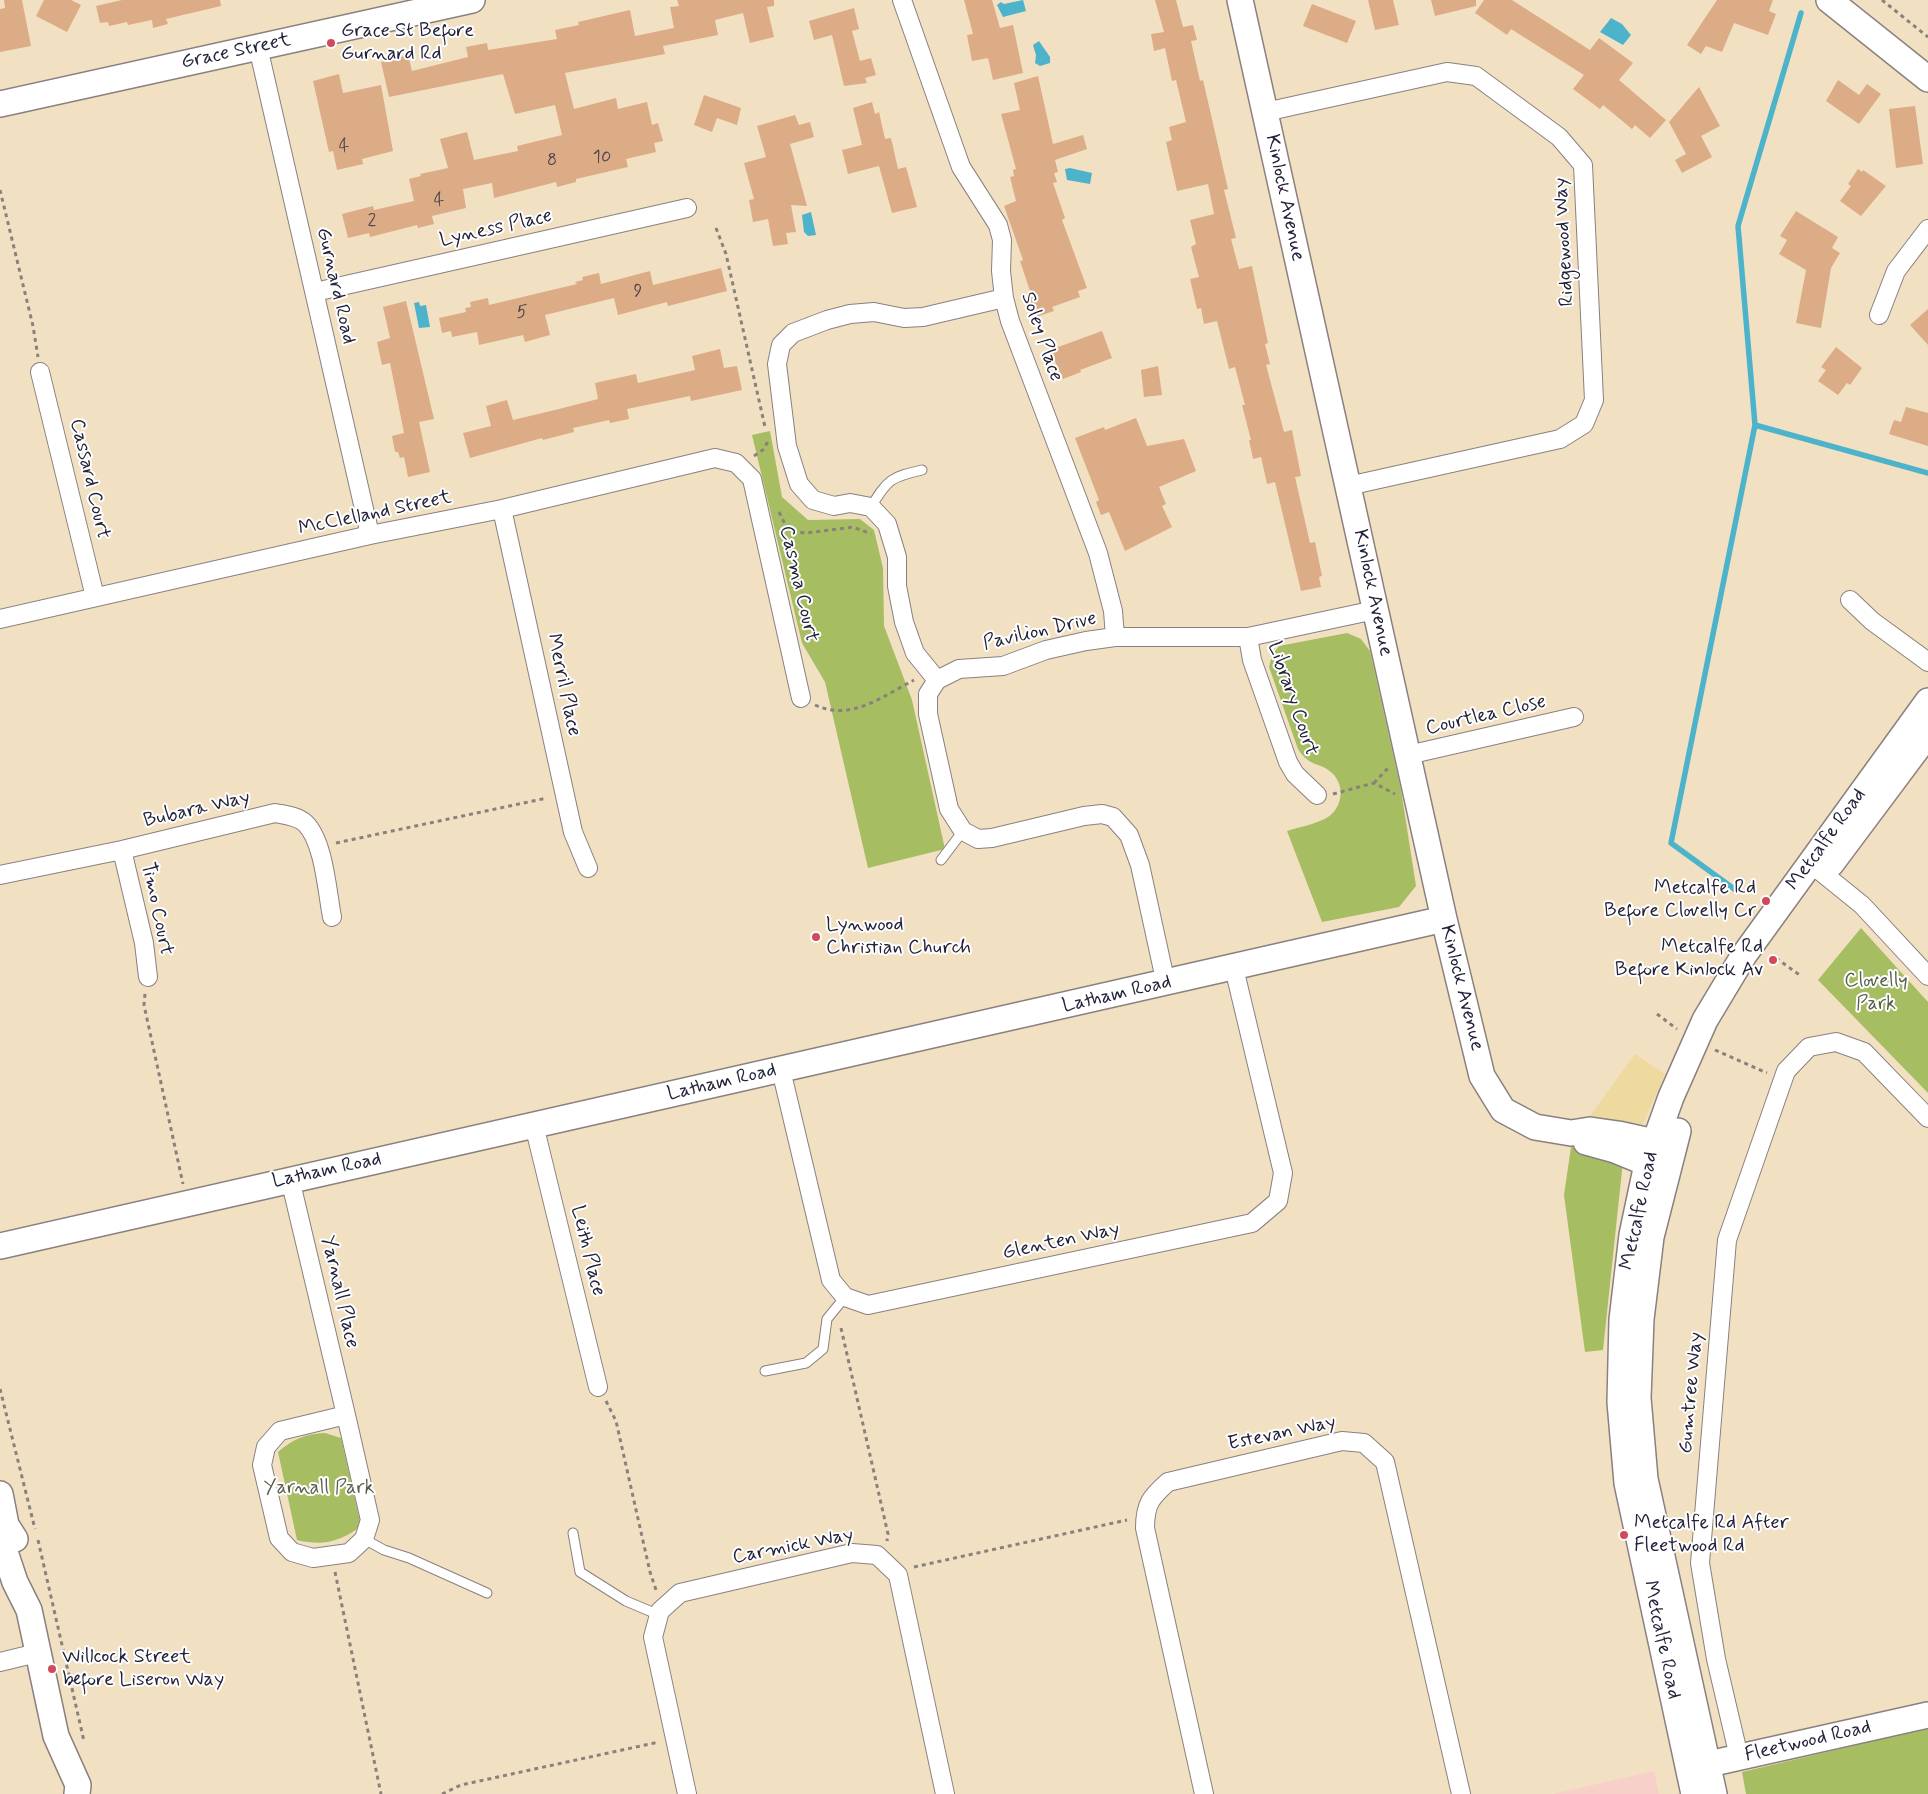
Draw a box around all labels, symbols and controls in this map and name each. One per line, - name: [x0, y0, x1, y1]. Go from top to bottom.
- place label: Grace St Before Gurnard Rd: [341, 20, 474, 67]
- street label: Grace Street: [179, 29, 293, 75]
- marker: Grace St Before Gurnard Rd: [325, 37, 337, 49]
- street label: Kinlock Avenue: [1259, 132, 1309, 264]
- house number: 4: [339, 136, 349, 158]
- house number: 10: [593, 147, 611, 169]
- house number: 8: [547, 150, 557, 172]
- street label: Ridgewood Way: [1550, 177, 1580, 307]
- house number: 4: [434, 190, 444, 212]
- street label: Lyness Place: [438, 204, 554, 254]
- house number: 2: [368, 210, 376, 232]
- street label: Gurnard Road: [310, 225, 360, 347]
- house number: 9: [634, 281, 642, 303]
- street label: Soley Place: [1015, 289, 1067, 385]
- house number: 5: [517, 302, 527, 324]
- street label: Cassard Court: [64, 417, 114, 541]
- street label: McClelland Street: [296, 486, 454, 542]
- street label: Casma Court: [773, 524, 823, 644]
- street label: Kinlock Avenue: [1347, 527, 1397, 659]
- street label: Pavilion Drive: [981, 607, 1099, 657]
- street label: Merril Place: [540, 632, 586, 738]
- street label: Library Court: [1261, 639, 1323, 759]
- street label: Courtlea Close: [1424, 691, 1548, 741]
- street label: Metcalfe Road: [1782, 784, 1872, 896]
- street label: Bubara Way: [141, 786, 253, 834]
- street label: Timo Court: [134, 860, 178, 958]
- place label: Metcalfe Rd Before Clovelly Cr: [1604, 877, 1756, 924]
- marker: Metcalfe Rd Before Clovelly Cr: [1760, 895, 1772, 907]
- place label: Lynwood Christian Church: [826, 914, 971, 961]
- street label: Kinlock Avenue: [1434, 923, 1488, 1053]
- marker: Lynwood Christian Church: [810, 931, 822, 943]
- place label: Metcalfe Rd Before Kinlock Av: [1615, 936, 1763, 983]
- marker: Metcalfe Rd Before Kinlock Av: [1767, 954, 1779, 966]
- park label: Clovelly Park: [1844, 970, 1908, 1017]
- street label: Latham Road: [1060, 971, 1174, 1019]
- street label: Latham Road: [665, 1059, 779, 1107]
- street label: Latham Road: [270, 1148, 384, 1194]
- street label: Metcalfe Road: [1616, 1150, 1664, 1272]
- street label: Leith Place: [564, 1203, 610, 1299]
- street label: Glenten Way: [1000, 1218, 1122, 1266]
- street label: Yarnall Place: [314, 1233, 364, 1351]
- street label: Gumtree Way: [1675, 1331, 1709, 1455]
- street label: Estevan Way: [1226, 1411, 1338, 1457]
- park label: Yarnall Park: [264, 1477, 374, 1501]
- place label: Metcalfe Rd After Fleetwood Rd: [1634, 1512, 1789, 1559]
- street label: Carmick Way: [731, 1524, 855, 1570]
- marker: Metcalfe Rd After Fleetwood Rd: [1618, 1529, 1630, 1541]
- street label: Metcalfe Road: [1637, 1579, 1685, 1701]
- place label: Willcock Street before Liseron Way: [62, 1646, 224, 1693]
- marker: Willcock Street before Liseron Way: [46, 1663, 58, 1675]
- street label: Fleetwood Road: [1743, 1716, 1873, 1768]

